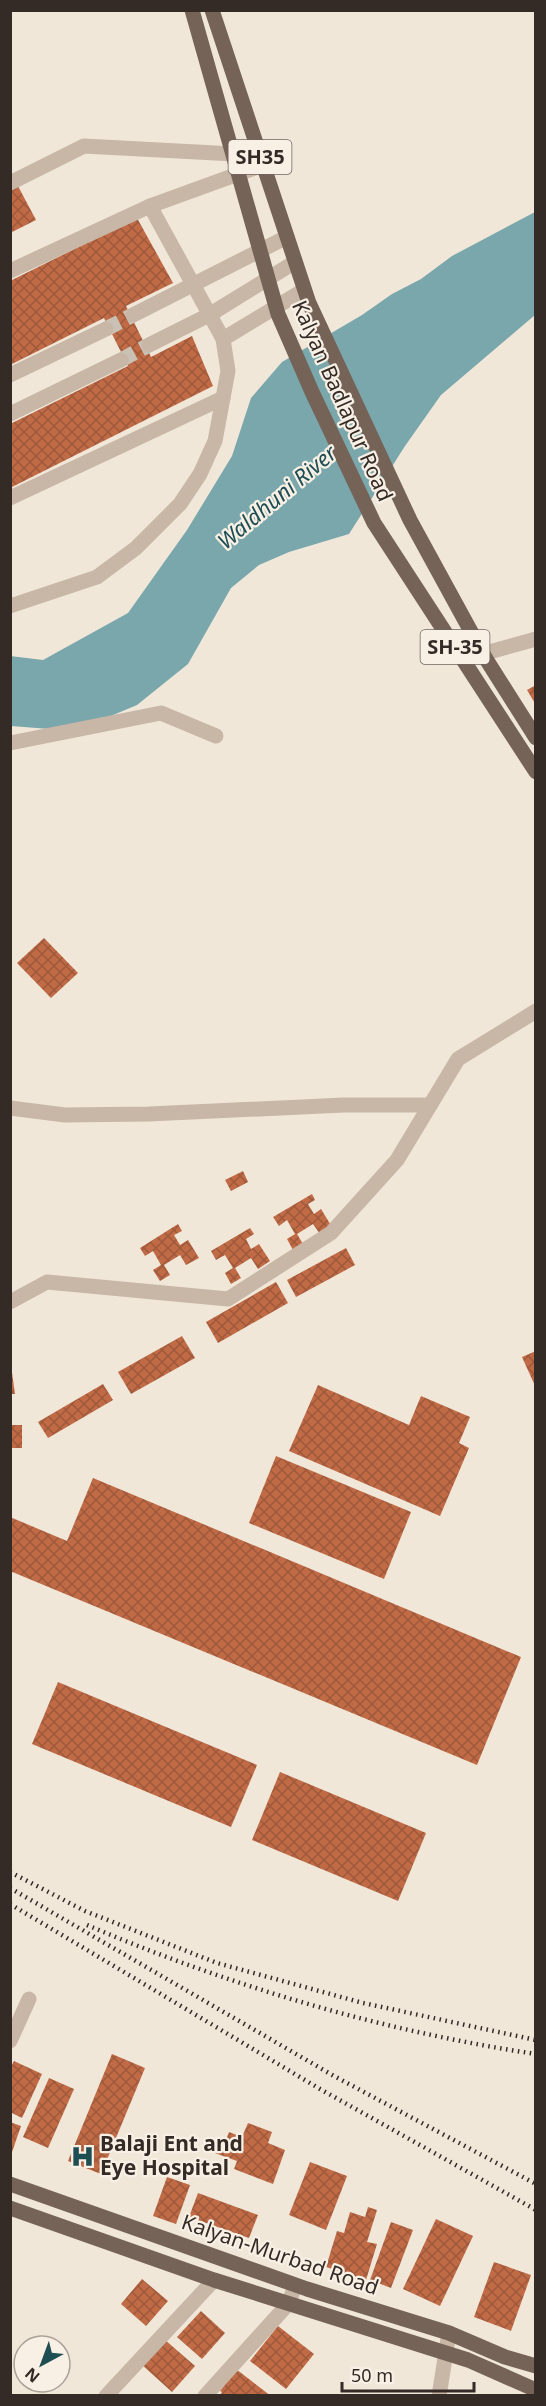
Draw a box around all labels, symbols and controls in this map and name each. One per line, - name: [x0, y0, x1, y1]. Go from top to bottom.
- road number: SH35: [228, 140, 292, 174]
- street label: Kalyan Badlapur Road: [286, 296, 400, 505]
- water label: Waldhuni River: [210, 437, 343, 555]
- road number: SH-35: [420, 630, 490, 664]
- place label: Balaji Ent and Eye Hospital: [100, 2129, 243, 2181]
- hospital icon: Balaji Ent and Eye Hospital: [69, 2143, 95, 2169]
- street label: Kalyan-Murbad Road: [178, 2207, 383, 2301]
- north arrow: [12, 2334, 72, 2394]
- scale bar: [342, 2355, 474, 2393]
- text: N: [20, 2363, 44, 2388]
- text: 50 m: [351, 2363, 393, 2387]

